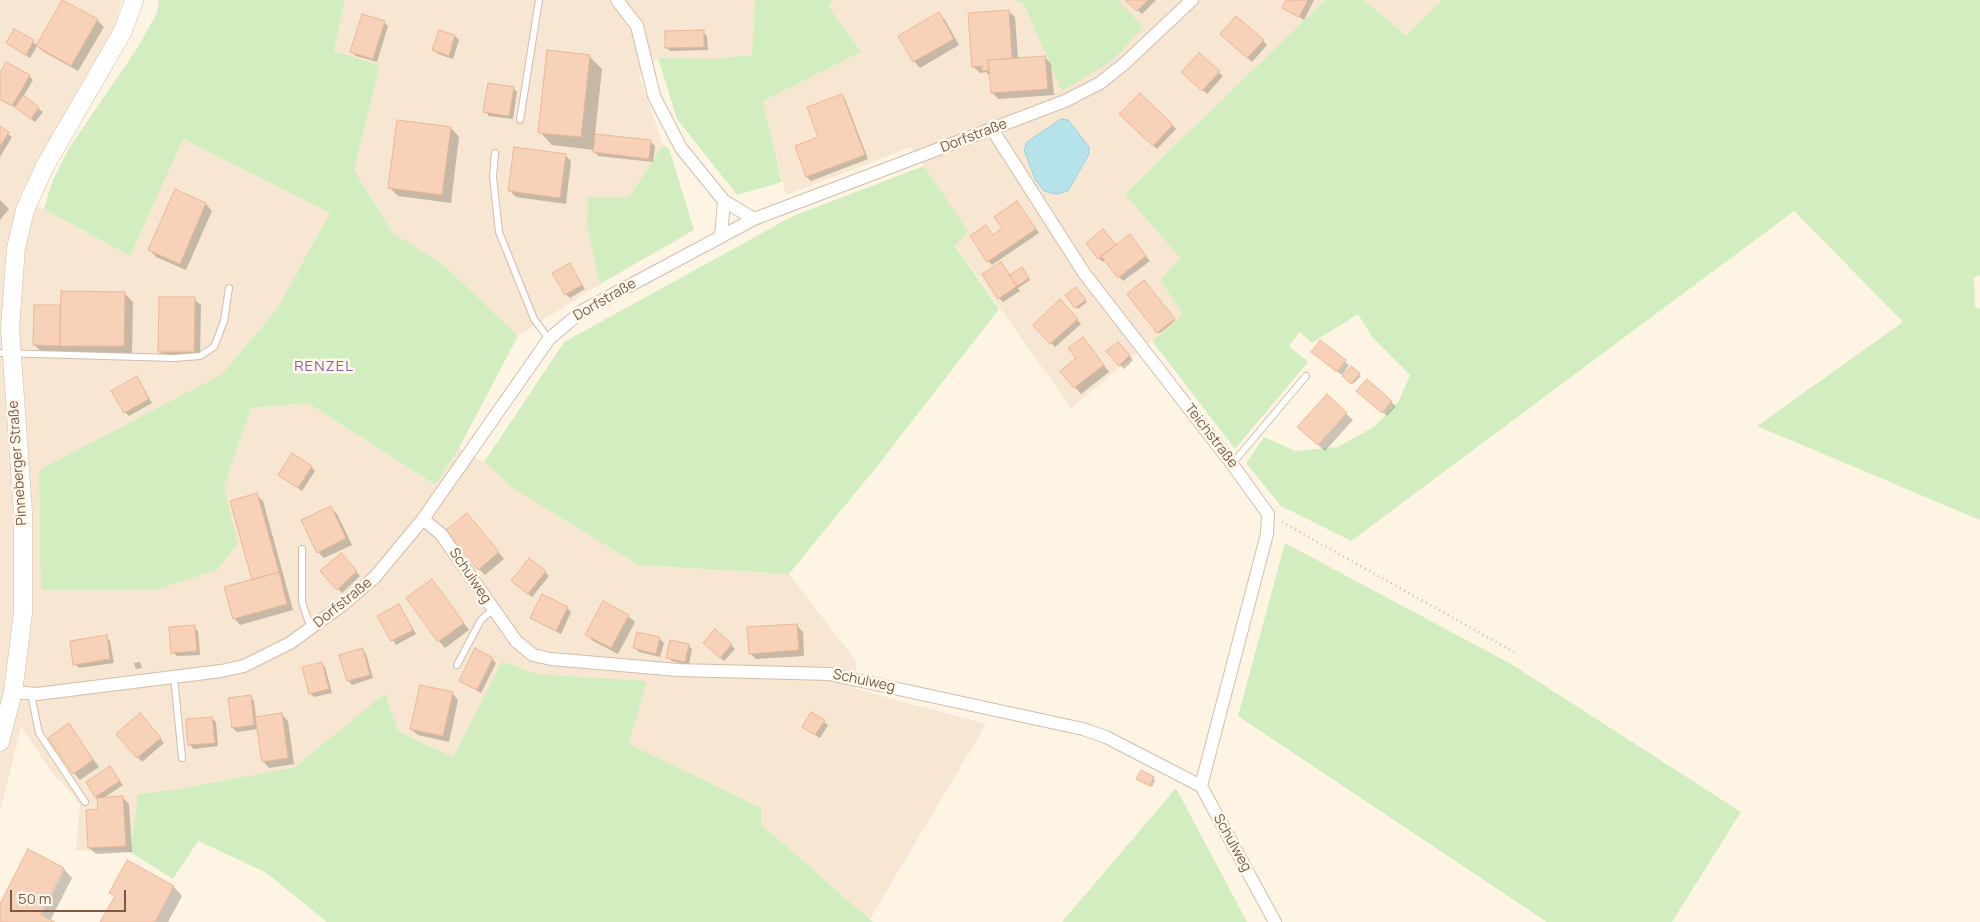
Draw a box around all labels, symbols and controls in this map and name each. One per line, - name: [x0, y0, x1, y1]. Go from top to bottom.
- street label: Dorfstraße: [938, 116, 1010, 156]
- street label: Dorfstraße: [571, 275, 639, 325]
- district label: RENZEL: [293, 358, 355, 376]
- street label: Pinneberger Straße: [5, 400, 31, 526]
- street label: Teichstraße: [1181, 401, 1241, 471]
- street label: Schulweg: [445, 545, 495, 607]
- street label: Dorfstraße: [311, 575, 375, 631]
- street label: Schulweg: [831, 666, 897, 696]
- street label: Schulweg: [1209, 811, 1255, 875]
- scale bar: [12, 880, 129, 912]
- text: 50 m: [18, 888, 52, 909]

